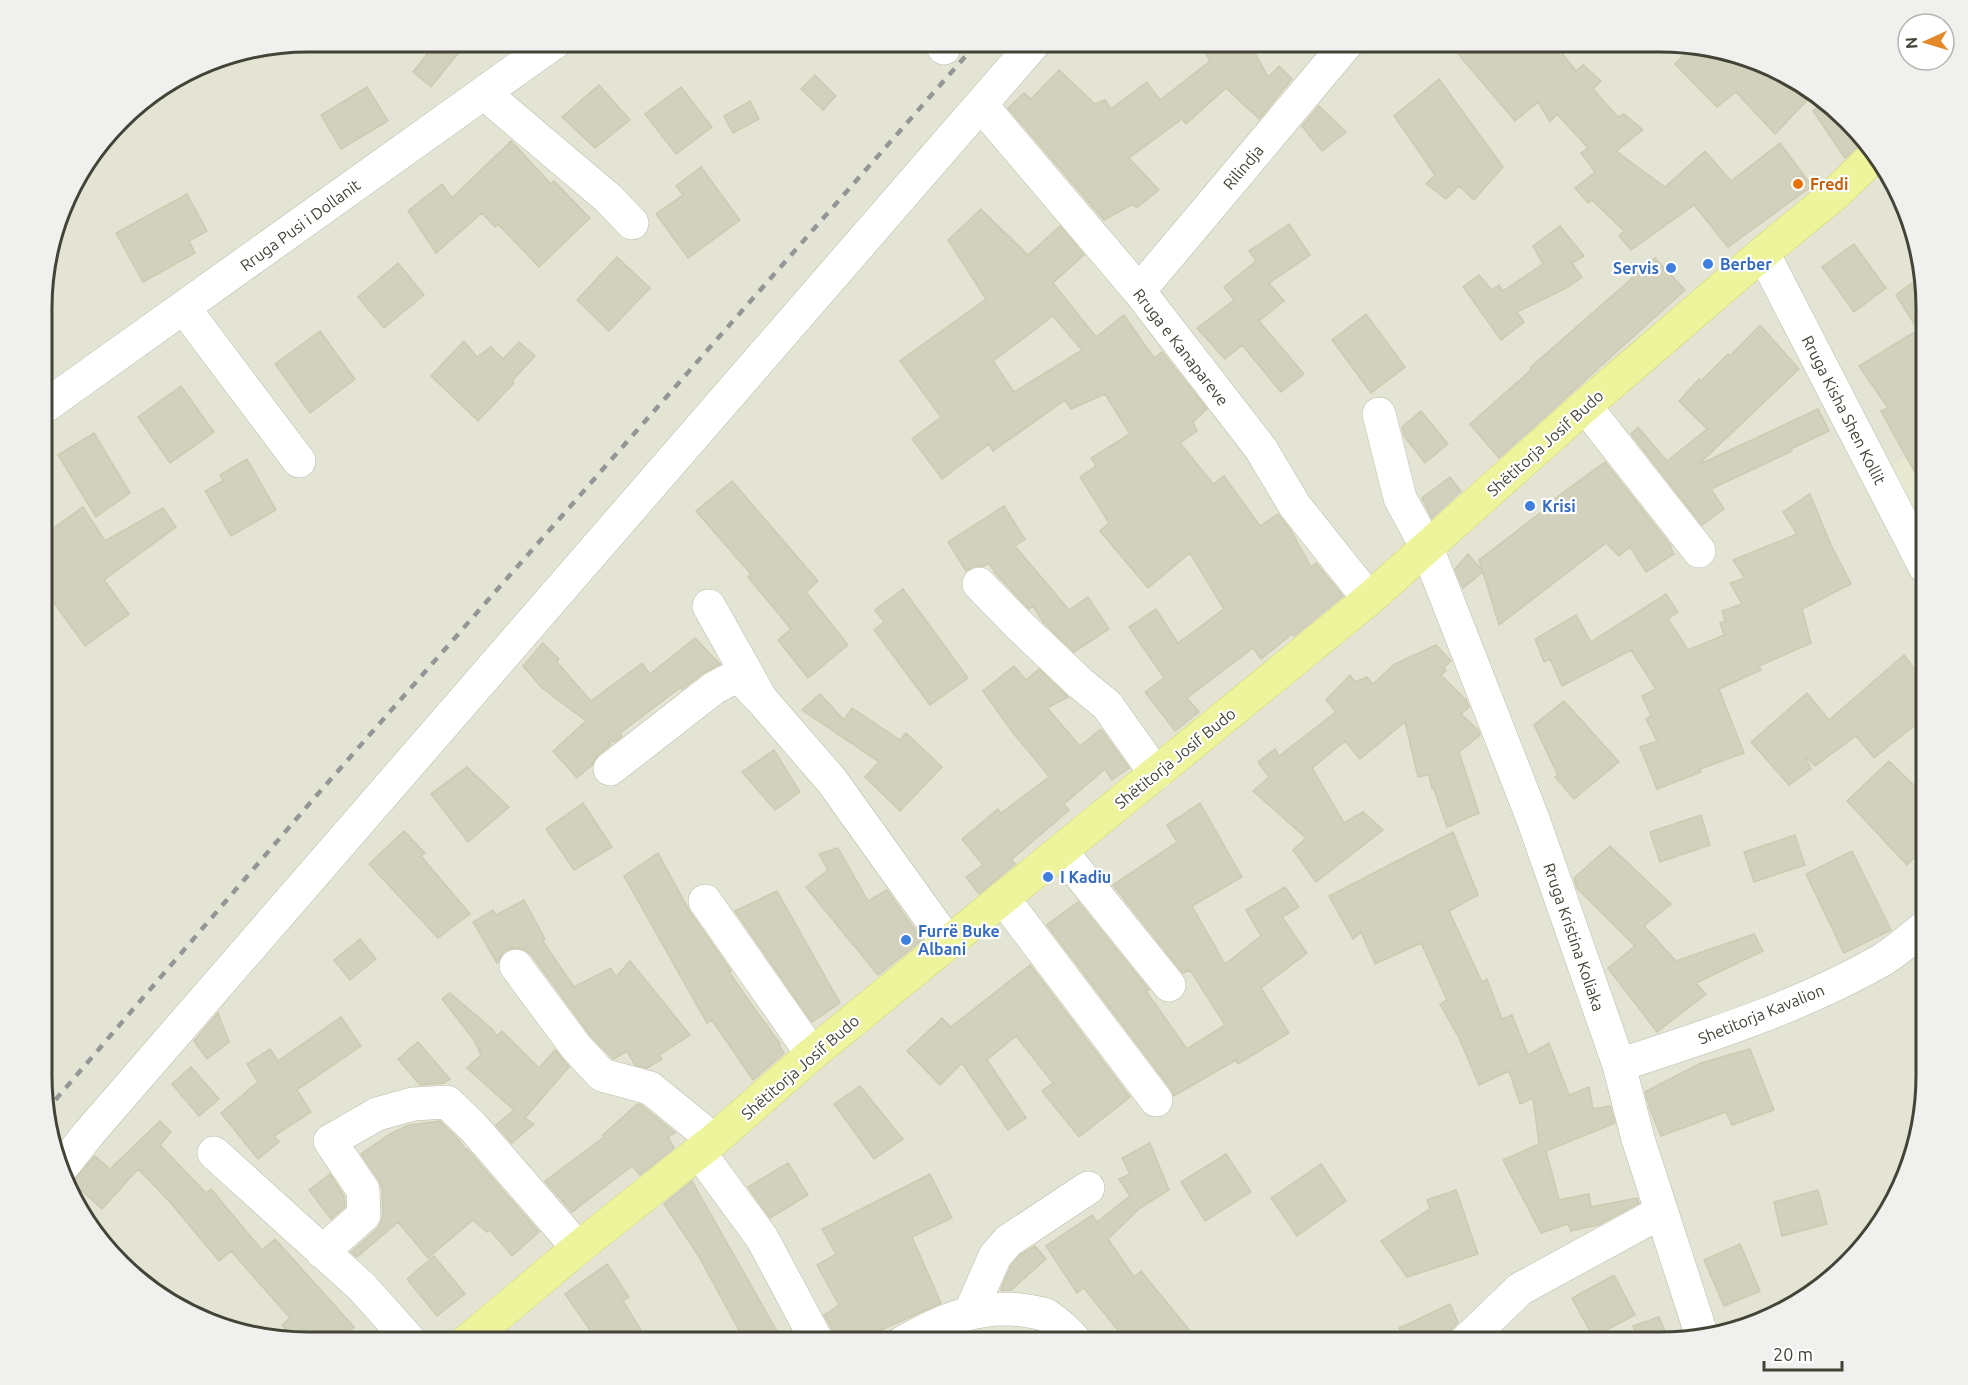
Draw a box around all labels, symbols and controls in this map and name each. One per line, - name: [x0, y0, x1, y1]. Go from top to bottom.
- north arrow: [1896, 12, 1956, 72]
- text: N: [1902, 36, 1920, 50]
- street label: Rilindja: [1219, 141, 1267, 193]
- street label: Rruga Pusi i Dollanit: [237, 175, 364, 274]
- place label: Fredi: [1810, 175, 1848, 193]
- marker: Fredi: [1791, 177, 1805, 191]
- place label: Berber: [1720, 255, 1772, 273]
- marker: Berber: [1701, 257, 1715, 271]
- place label: Servis: [1613, 259, 1659, 277]
- marker: Servis: [1664, 261, 1678, 275]
- street label: Rruga e Kanapareve: [1130, 285, 1232, 409]
- street label: Rruga Kisha Shen Kollit: [1799, 332, 1890, 488]
- street label: Shëtitorja Josif Budo: [1483, 386, 1607, 500]
- place label: Krisi: [1542, 497, 1576, 515]
- marker: Krisi: [1523, 499, 1537, 513]
- street label: Shëtitorja Josif Budo: [1111, 704, 1239, 812]
- street label: Rruga Kristina Koliaka: [1540, 861, 1608, 1013]
- place label: I Kadiu: [1060, 868, 1111, 886]
- marker: I Kadiu: [1041, 870, 1055, 884]
- place label: Furrë Buke Albani: [918, 922, 1000, 958]
- marker: Furrë Buke Albani: [899, 933, 913, 947]
- street label: Shetitorja Kavalion: [1695, 980, 1827, 1048]
- street label: Shëtitorja Josif Budo: [738, 1011, 862, 1123]
- scale bar: [1764, 1334, 1842, 1372]
- text: 20 m: [1773, 1344, 1813, 1364]

